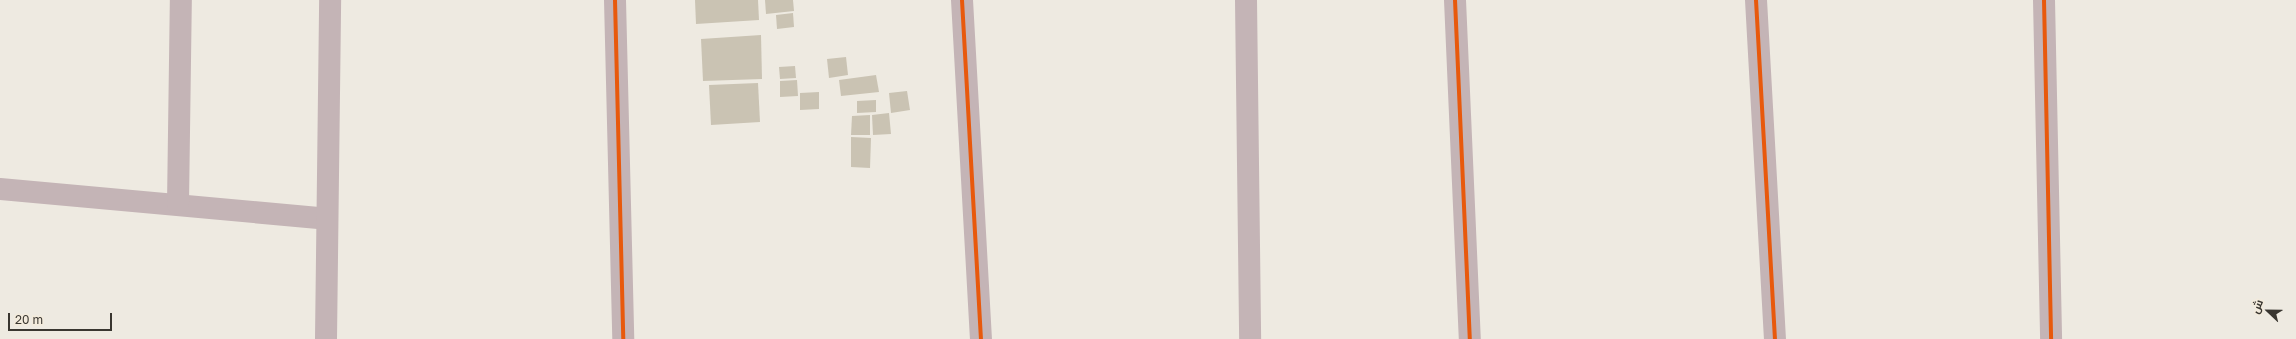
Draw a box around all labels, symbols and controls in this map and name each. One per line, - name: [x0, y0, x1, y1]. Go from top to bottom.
- north arrow: [2248, 291, 2288, 331]
- text: ش: [2248, 297, 2265, 315]
- scale bar: [10, 305, 114, 331]
- text: 20 m: [15, 312, 43, 327]

